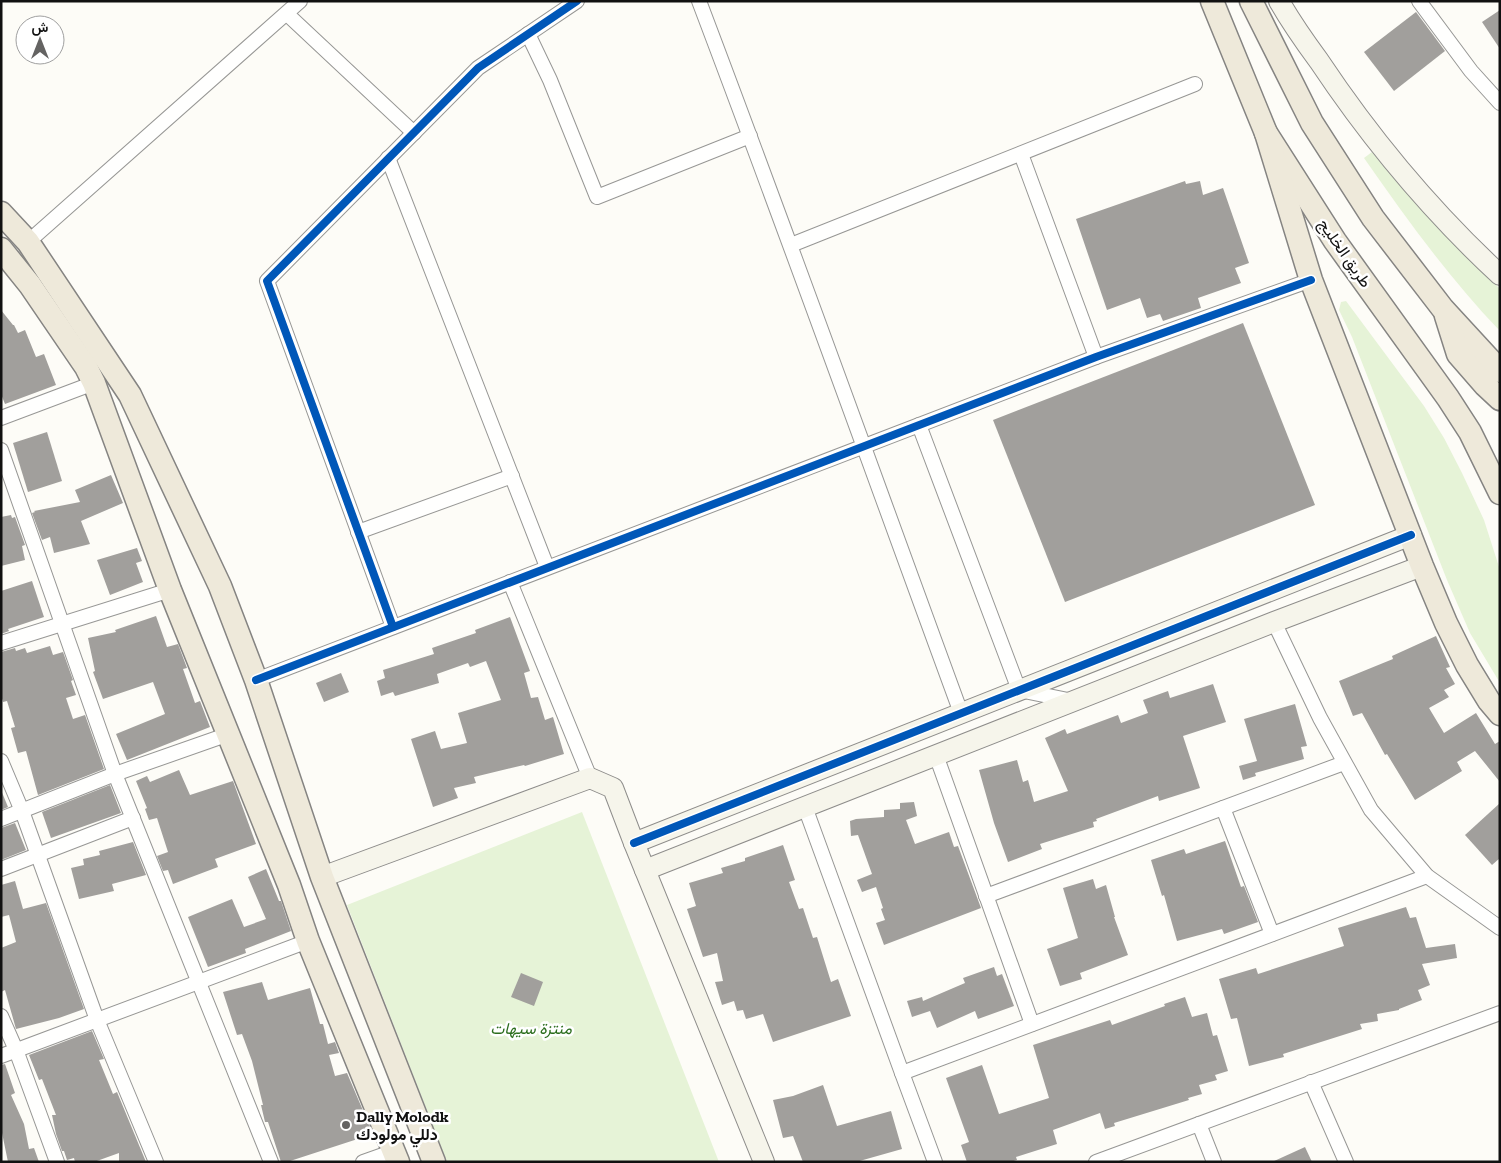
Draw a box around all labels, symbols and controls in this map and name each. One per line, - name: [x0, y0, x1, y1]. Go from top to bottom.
- north arrow: [15, 15, 65, 65]
- text: ش: [32, 19, 49, 36]
- street label: طريق الخليج: [1313, 215, 1376, 292]
- park label: منتزة سيهات: [490, 1019, 572, 1039]
- place label: Dally Molodk دللي مولودك: [356, 1107, 449, 1148]
- marker: Dally Molodk دللي مولودك: [340, 1119, 352, 1131]

